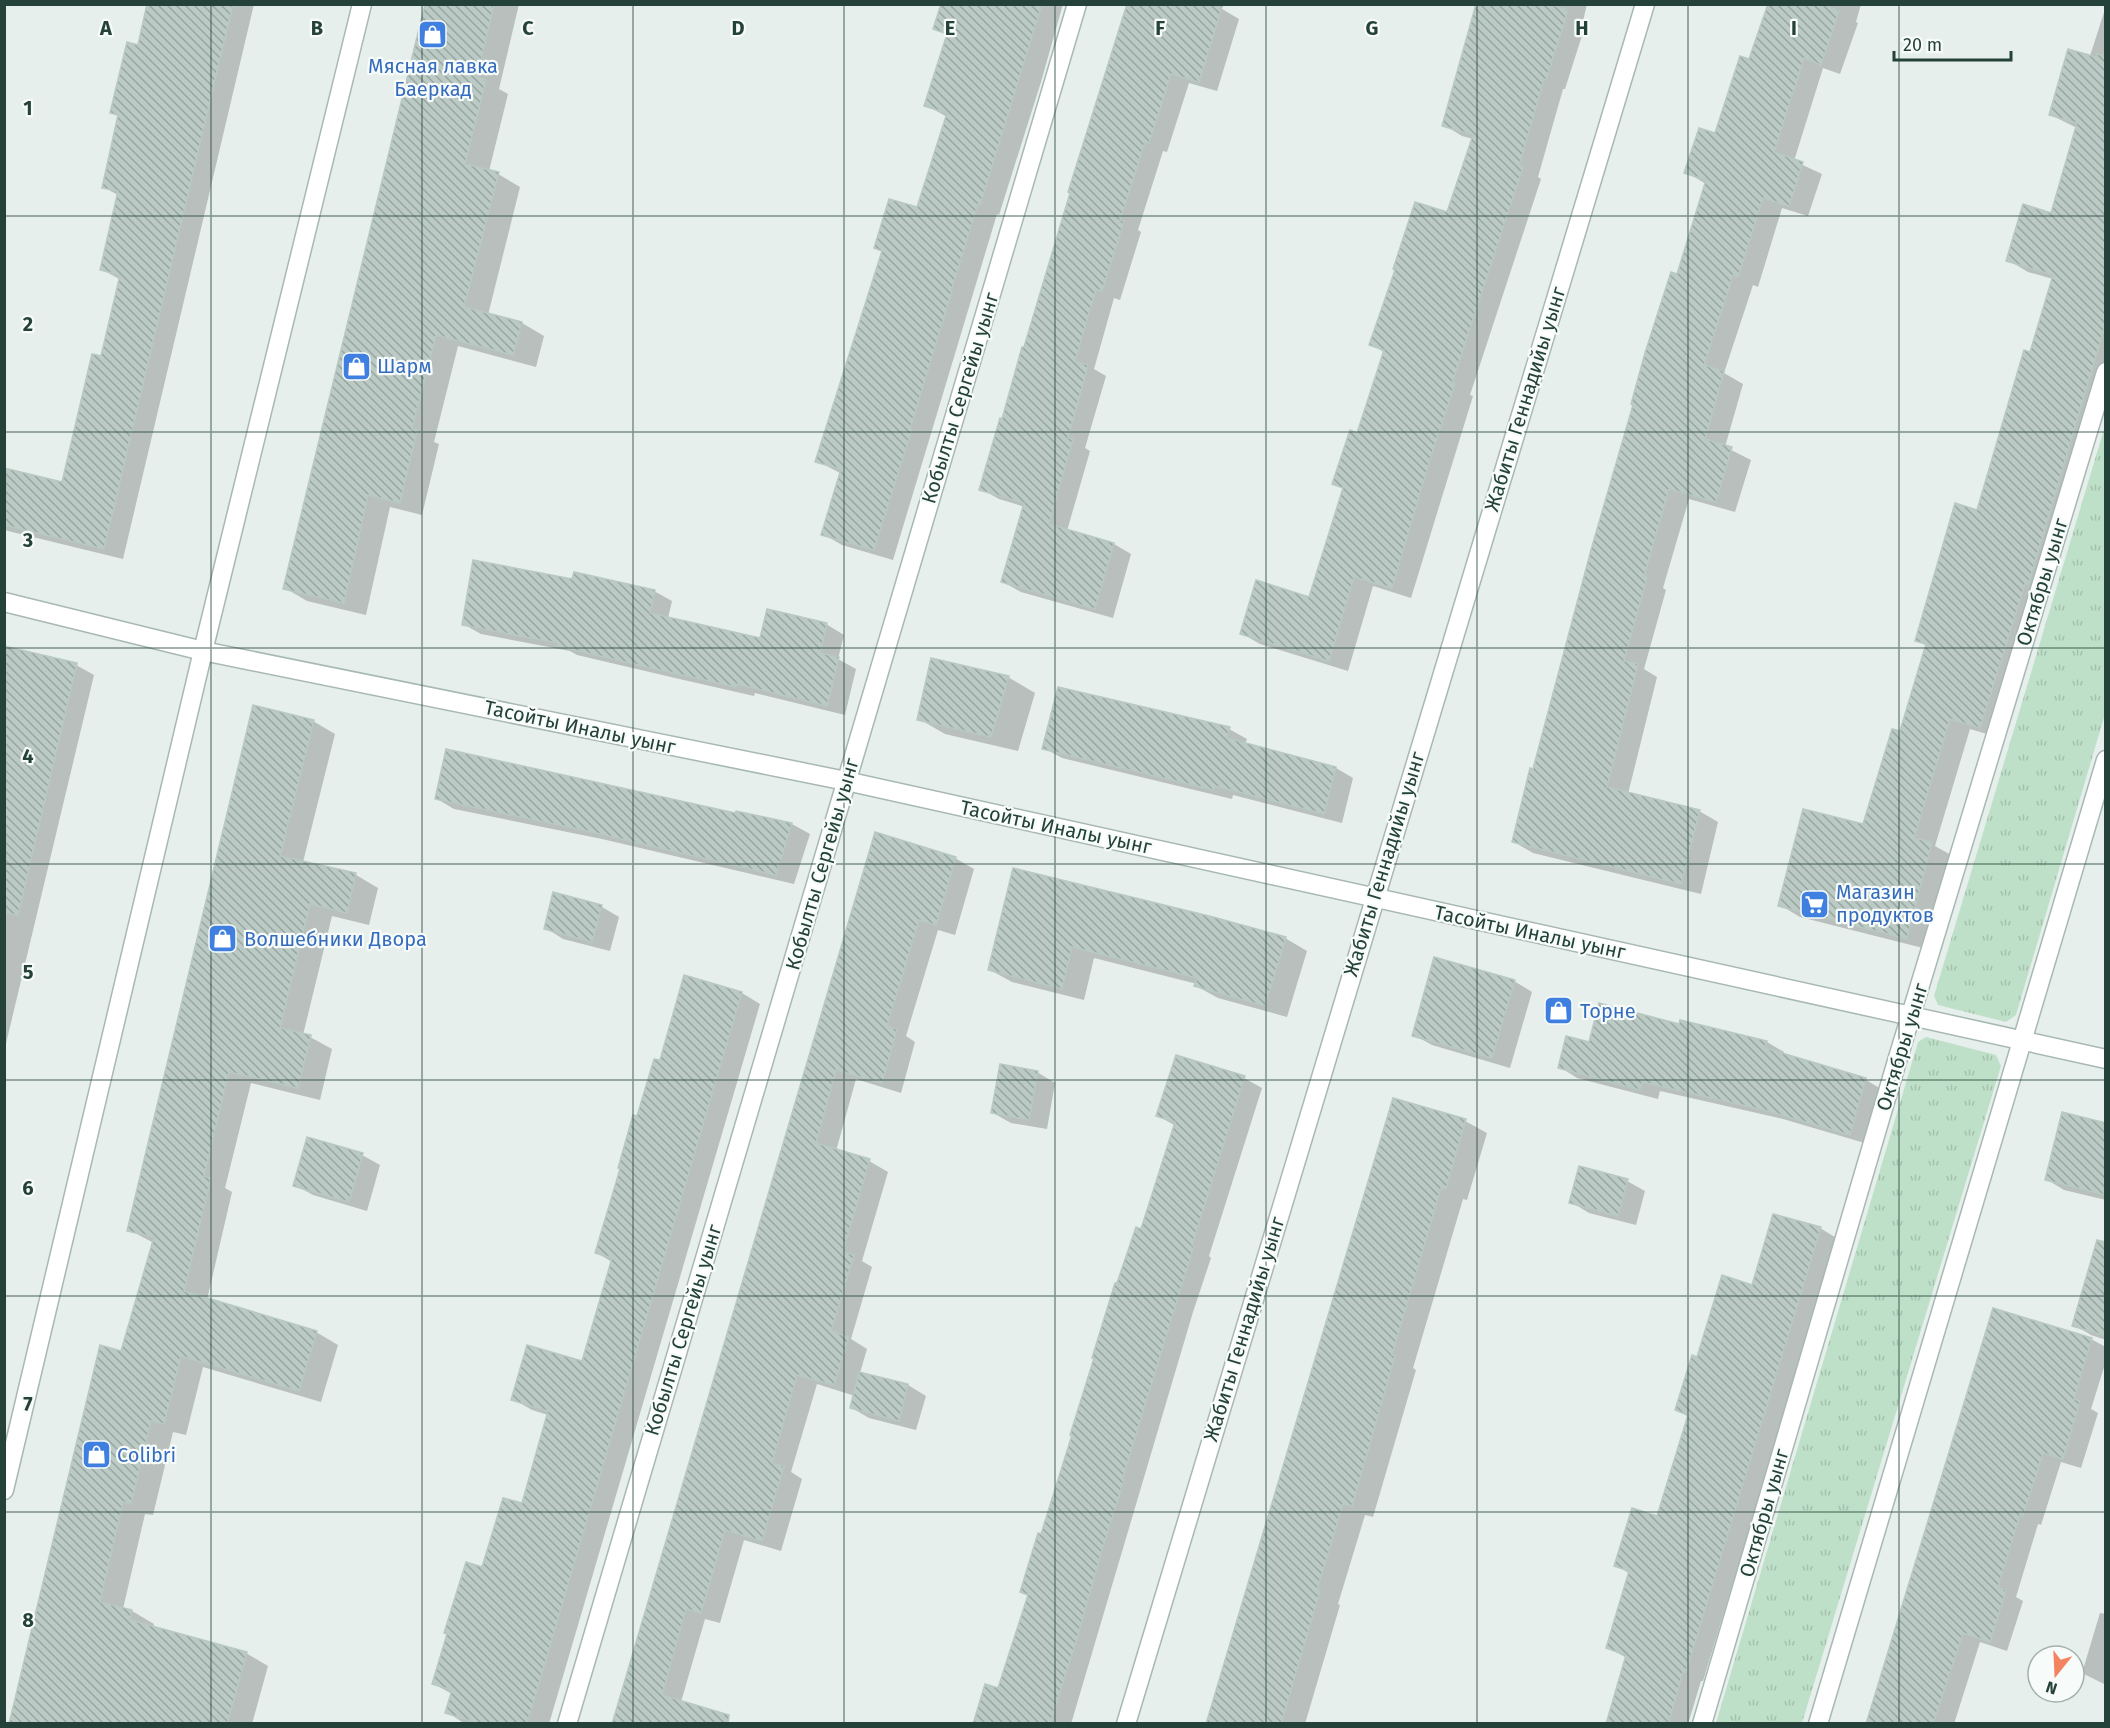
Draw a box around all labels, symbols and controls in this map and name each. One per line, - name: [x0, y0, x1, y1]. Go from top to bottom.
- text: A: [99, 16, 113, 40]
- text: B: [311, 16, 323, 40]
- text: C: [522, 16, 534, 40]
- text: D: [731, 16, 745, 40]
- text: E: [945, 16, 955, 40]
- text: F: [1155, 16, 1165, 40]
- text: G: [1366, 16, 1378, 40]
- text: H: [1575, 16, 1589, 40]
- text: I: [1791, 16, 1797, 40]
- shop icon: Мясная лавка Баеркад: [417, 19, 449, 51]
- scale bar: [1894, 24, 2011, 62]
- text: 20 m: [1903, 34, 1942, 56]
- place label: Мясная лавка Баеркад: [368, 54, 498, 101]
- text: 1: [23, 96, 33, 120]
- street label: Жабиты Геннадийы уынг: [1479, 283, 1571, 514]
- street label: Кобылты Сергейы уынг: [916, 289, 1004, 506]
- text: 2: [23, 312, 33, 336]
- shop icon: Шарм: [340, 350, 372, 382]
- place label: Шарм: [377, 354, 432, 378]
- street label: Октябры уынг: [2011, 515, 2073, 649]
- text: 3: [22, 528, 33, 552]
- street label: Тасойты Иналы уынг: [482, 695, 678, 759]
- text: 4: [22, 744, 34, 768]
- street label: Жабиты Геннадийы уынг: [1338, 748, 1430, 979]
- street label: Кобылты Сергейы уынг: [780, 755, 864, 973]
- street label: Тасойты Иналы уынг: [958, 795, 1154, 859]
- place label: Магазин продуктов: [1836, 880, 1934, 927]
- supermarket icon: Магазин продуктов: [1799, 888, 1831, 920]
- street label: Тасойты Иналы уынг: [1432, 900, 1628, 964]
- shop icon: Волшебники Двора: [207, 923, 239, 955]
- place label: Волшебники Двора: [244, 927, 427, 951]
- text: 5: [23, 960, 34, 984]
- street label: Октябры уынг: [1871, 980, 1933, 1114]
- shop icon: Торне: [1543, 995, 1575, 1027]
- place label: Торне: [1580, 999, 1636, 1023]
- text: 6: [22, 1176, 34, 1200]
- street label: Жабиты Геннадийы уынг: [1198, 1213, 1290, 1444]
- street label: Кобылты Сергейы уынг: [639, 1221, 727, 1438]
- text: 7: [23, 1392, 33, 1416]
- shop icon: Colibri: [80, 1439, 112, 1471]
- place label: Colibri: [117, 1443, 176, 1467]
- street label: Октябры уынг: [1734, 1446, 1794, 1580]
- text: 8: [22, 1608, 34, 1632]
- north arrow: [2026, 1644, 2086, 1704]
- text: N: [2044, 1677, 2059, 1698]

